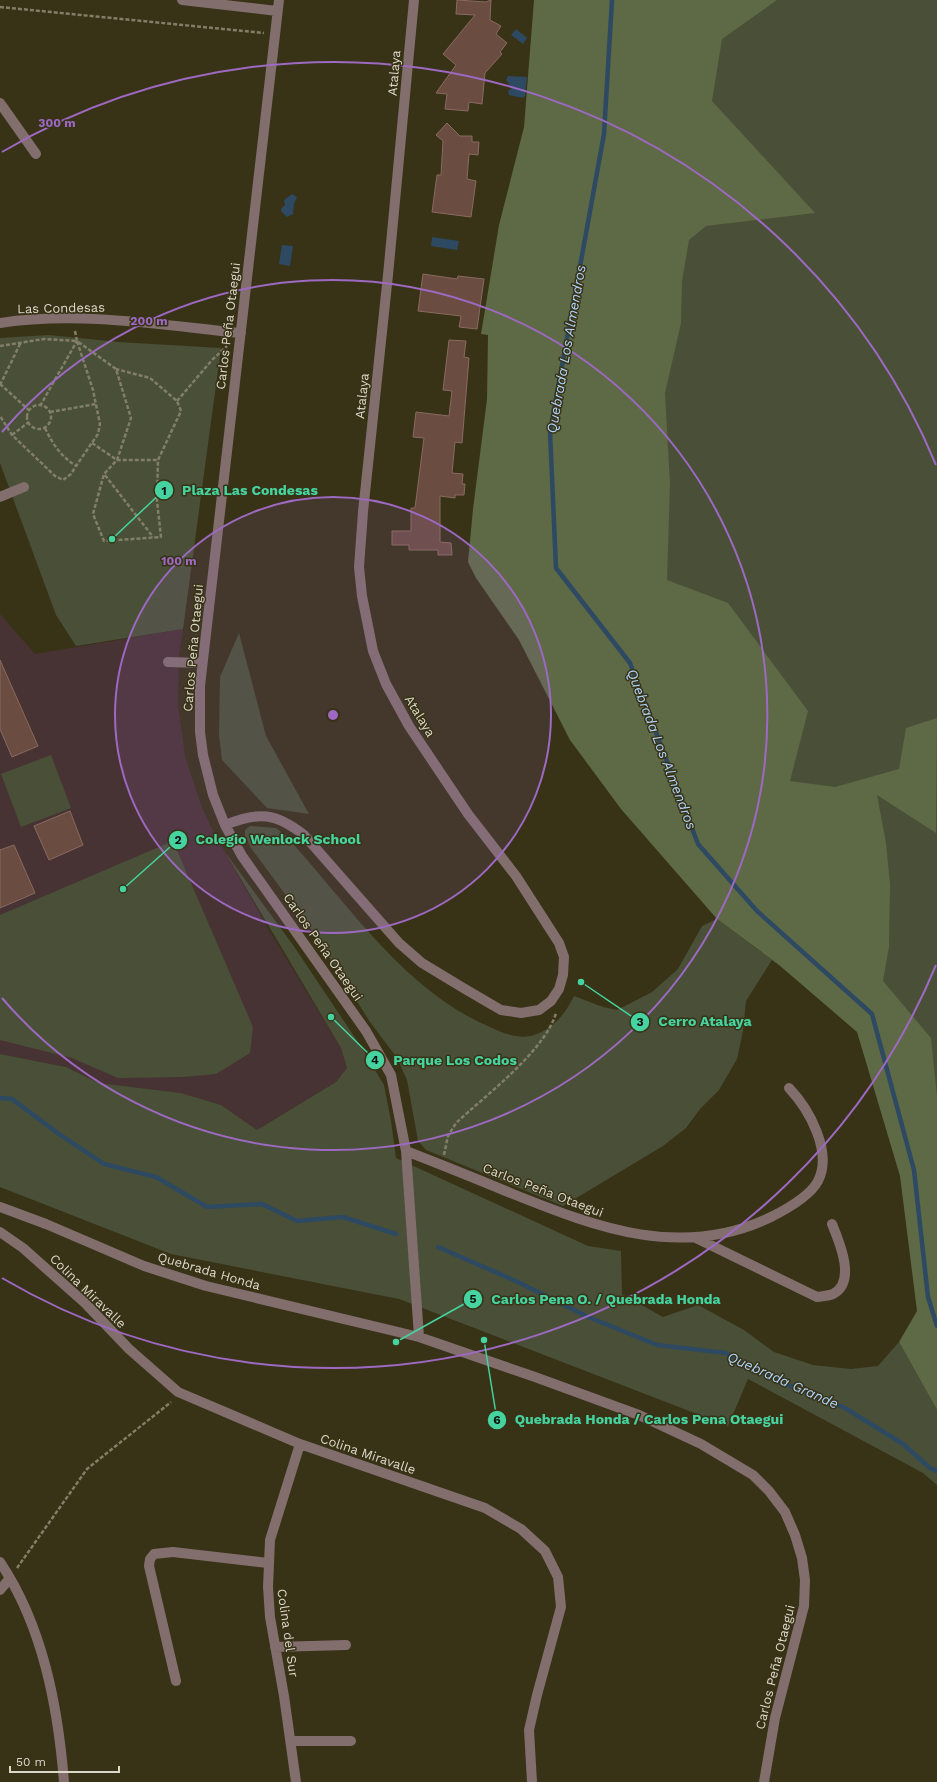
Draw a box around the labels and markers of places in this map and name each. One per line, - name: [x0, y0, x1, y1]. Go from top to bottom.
- callout: Plaza Las Condesas: [154, 477, 326, 503]
- centre of rings: [326, 708, 340, 722]
- callout: Colegio Wenlock School: [168, 827, 369, 853]
- callout: Cerro Atalaya: [630, 1009, 760, 1035]
- callout: Parque Los Codos: [365, 1047, 525, 1073]
- callout: Carlos Pena O. / Quebrada Honda: [463, 1286, 729, 1312]
- callout: Quebrada Honda / Carlos Pena Otaegui: [487, 1407, 792, 1433]

